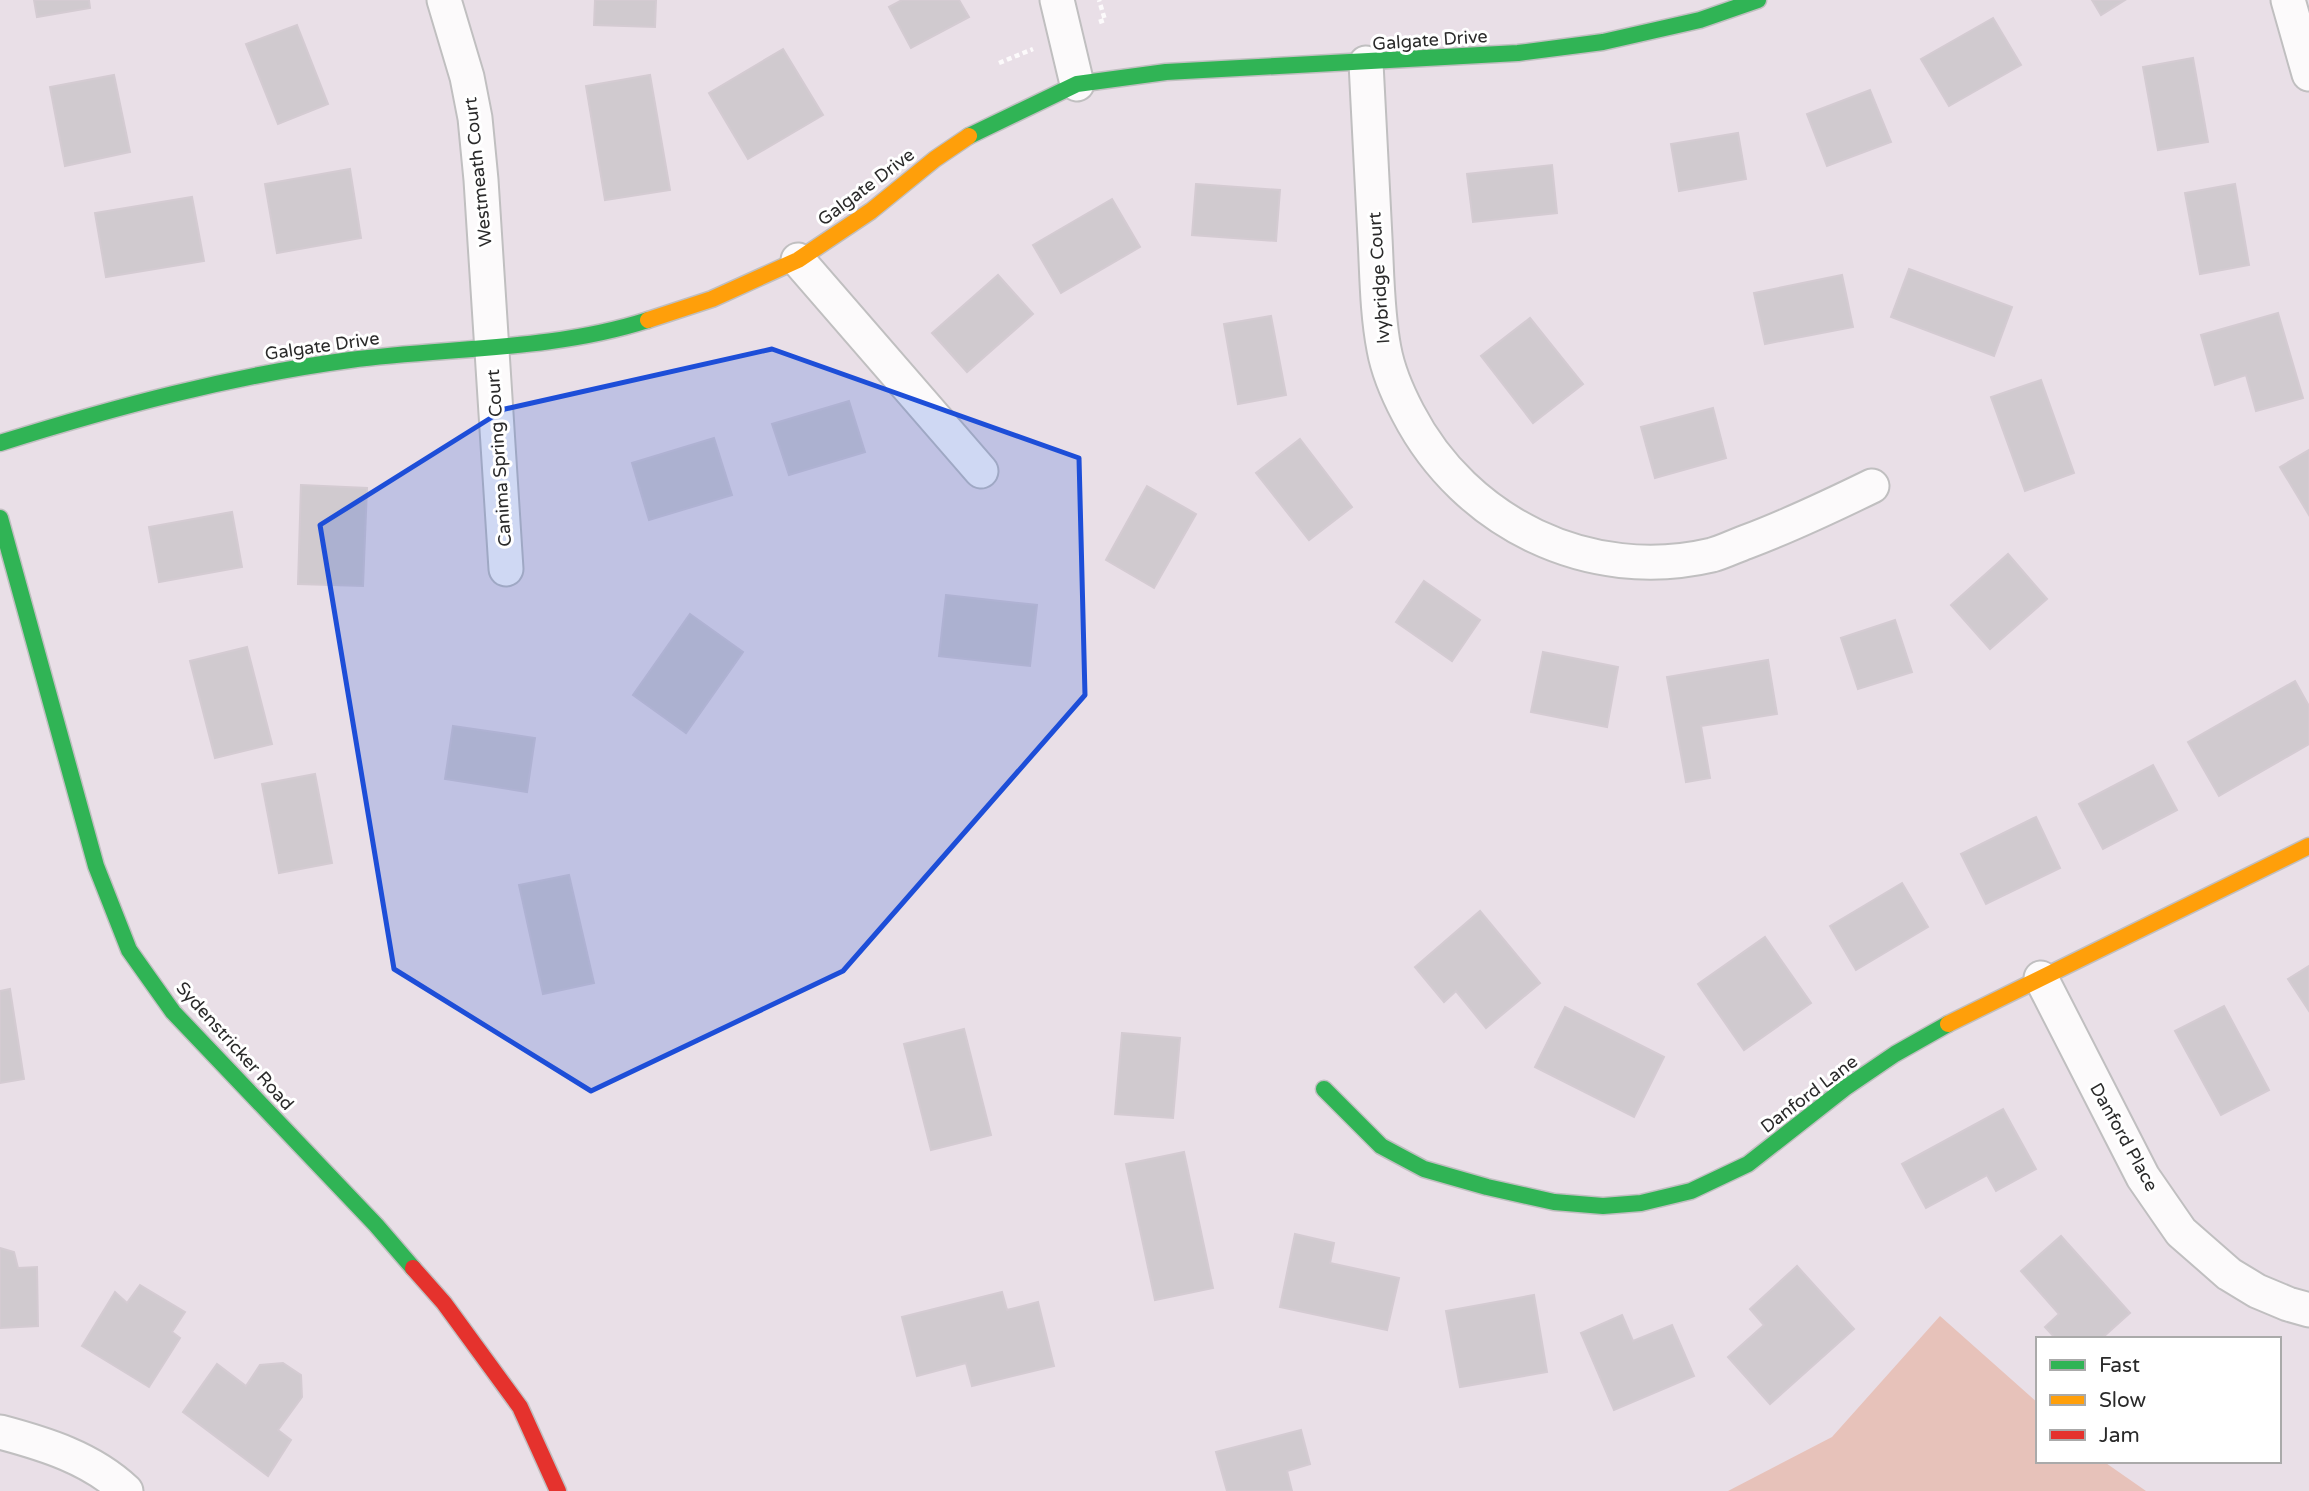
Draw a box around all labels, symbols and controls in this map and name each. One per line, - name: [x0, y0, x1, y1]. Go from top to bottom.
- street label: Galgate Drive: [1372, 25, 1488, 55]
- street label: Westmeath Court: [459, 96, 497, 248]
- street label: Galgate Drive: [813, 143, 919, 231]
- street label: Ivybridge Court: [1363, 211, 1395, 345]
- street label: Galgate Drive: [263, 327, 381, 365]
- street label: Canima Spring Court: [482, 368, 516, 548]
- street label: Sydenstricker Road: [171, 977, 299, 1115]
- street label: Danford Lane: [1756, 1050, 1862, 1138]
- street label: Danford Place: [2085, 1079, 2163, 1195]
- legend: [2036, 1337, 2281, 1463]
- text: Fast: [2099, 1353, 2140, 1378]
- text: Slow: [2099, 1388, 2147, 1413]
- text: Jam: [2099, 1423, 2140, 1448]

